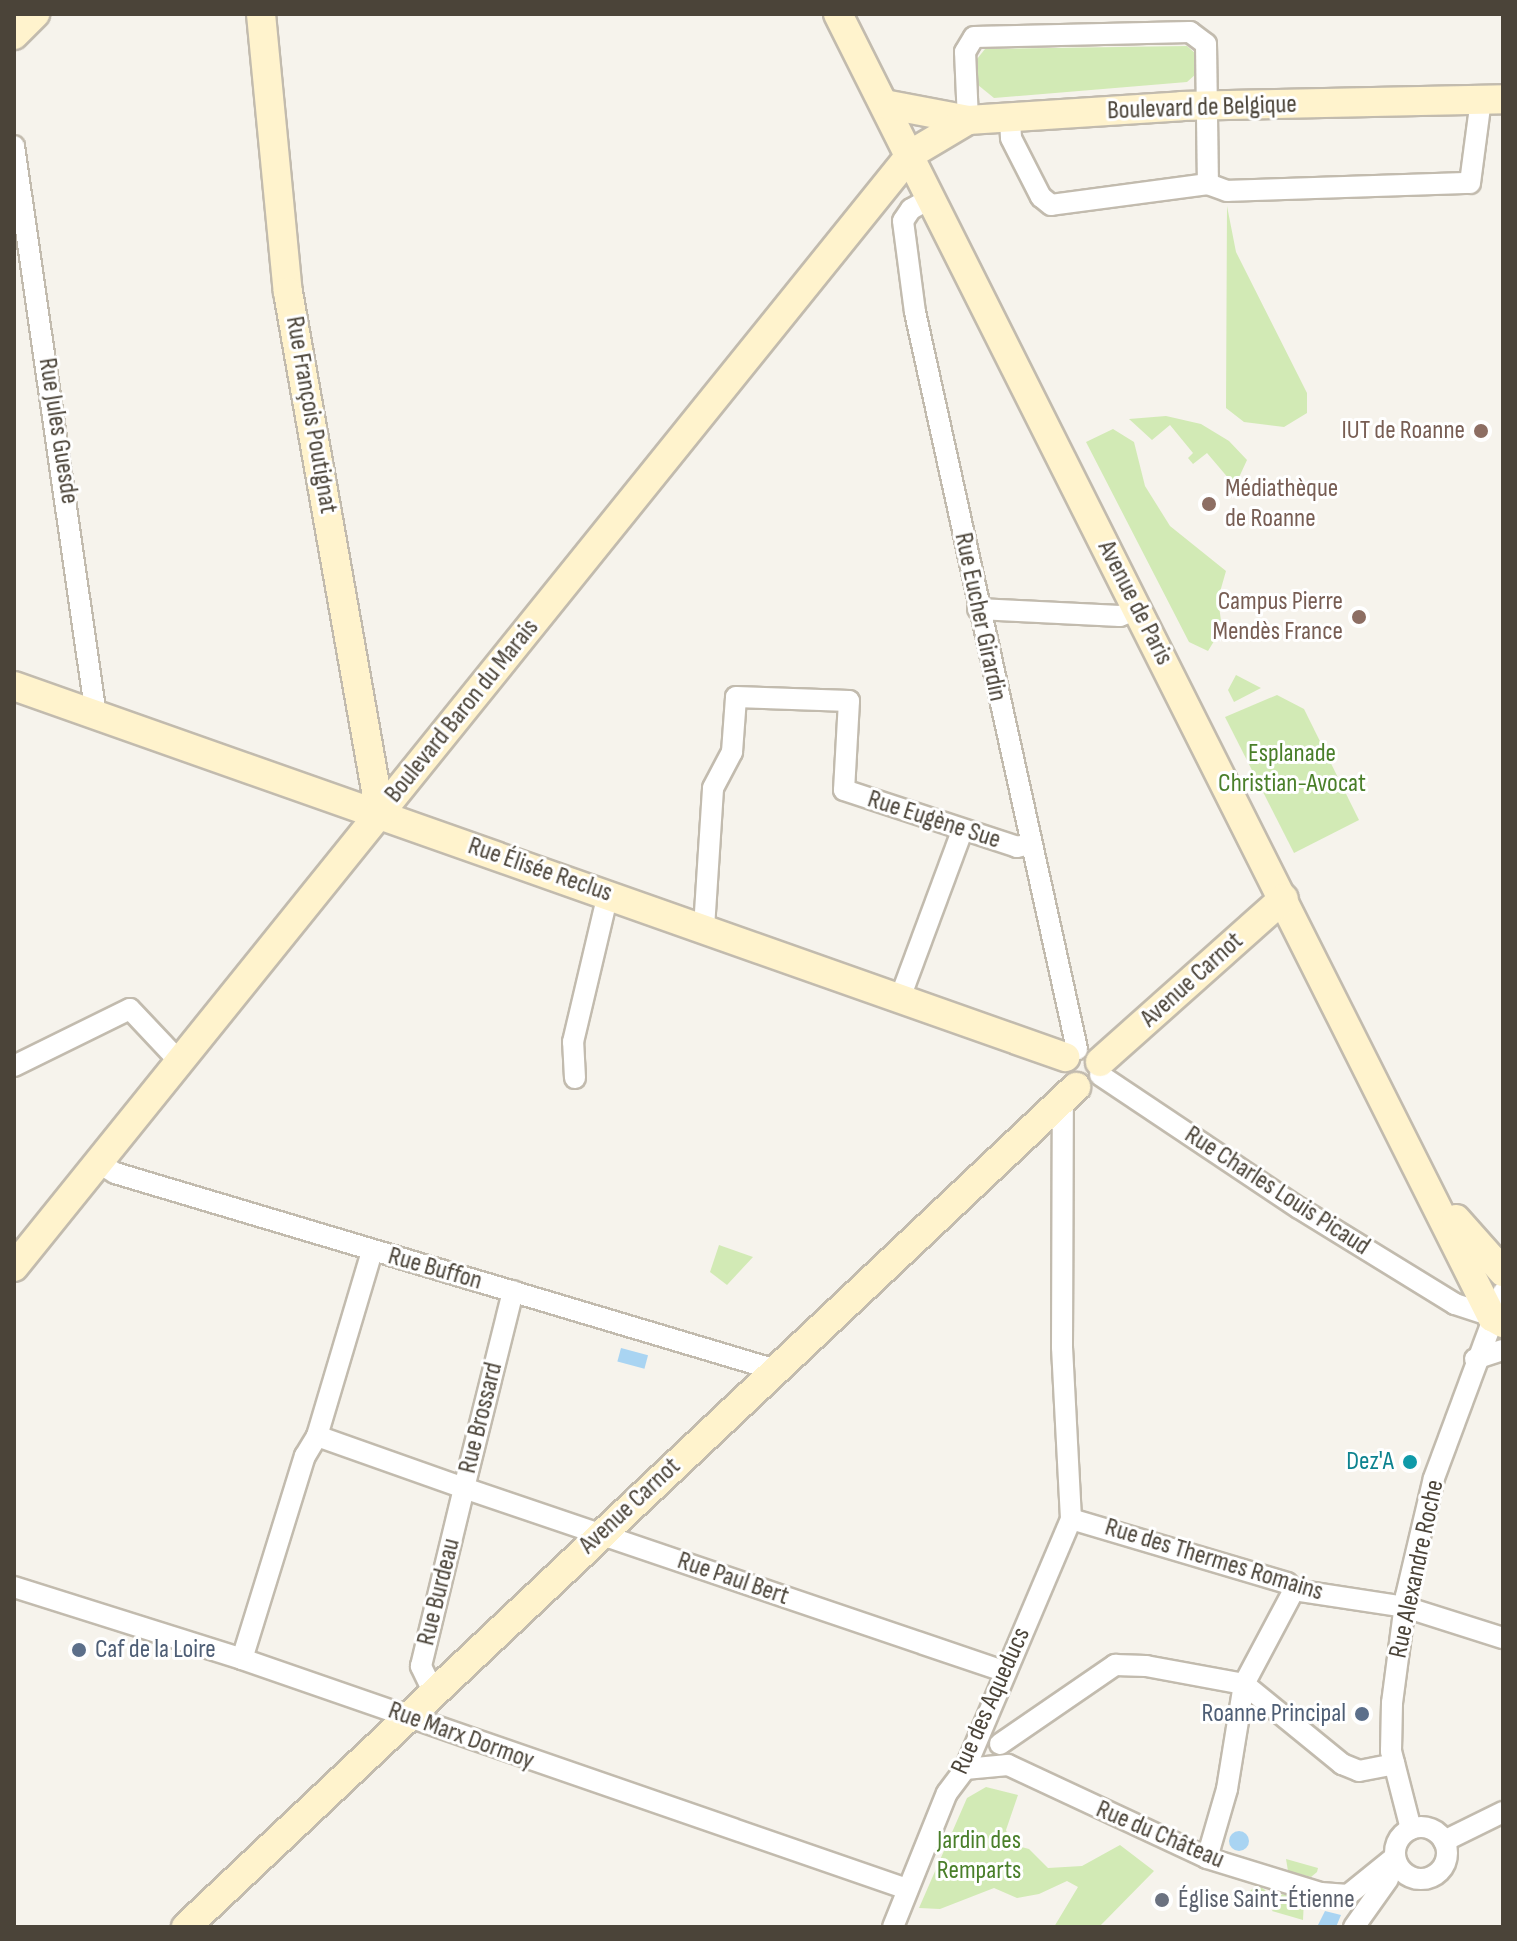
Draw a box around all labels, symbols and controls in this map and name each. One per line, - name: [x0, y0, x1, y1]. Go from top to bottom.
- street label: Boulevard de Belgique: [1107, 89, 1297, 127]
- street label: Rue François Poutignat: [278, 314, 344, 516]
- street label: Rue Jules Guesde: [31, 356, 85, 506]
- place label: IUT de Roanne: [1342, 415, 1465, 447]
- marker: IUT de Roanne: [1472, 422, 1490, 440]
- place label: Médiathèque de Roanne: [1225, 473, 1338, 534]
- marker: Médiathèque de Roanne: [1200, 495, 1218, 513]
- street label: Rue Eucher Girardin: [947, 530, 1013, 704]
- street label: Avenue de Paris: [1090, 536, 1180, 670]
- place label: Campus Pierre Mendès France: [1212, 586, 1343, 648]
- marker: Campus Pierre Mendès France: [1350, 608, 1368, 626]
- street label: Boulevard Baron du Marais: [378, 613, 546, 809]
- park label: Esplanade Christian-Avocat: [1218, 738, 1366, 800]
- street label: Rue Eugène Sue: [864, 784, 1004, 856]
- street label: Rue Élisée Reclus: [464, 831, 616, 909]
- street label: Avenue Carnot: [1134, 926, 1250, 1034]
- street label: Rue Charles Louis Picaud: [1179, 1120, 1375, 1262]
- street label: Rue Buffon: [384, 1241, 486, 1297]
- street label: Rue Brossard: [452, 1359, 510, 1477]
- place label: Dez'A: [1346, 1446, 1394, 1478]
- street label: Avenue Carnot: [573, 1451, 687, 1561]
- marker: Dez'A: [1401, 1453, 1419, 1471]
- street label: Rue Alexandre Roche: [1383, 1477, 1451, 1661]
- street label: Rue des Thermes Romains: [1101, 1512, 1327, 1608]
- street label: Rue Burdeau: [411, 1535, 467, 1649]
- street label: Rue Paul Bert: [673, 1545, 793, 1613]
- street label: Rue des Aqueducs: [945, 1623, 1037, 1779]
- place label: Caf de la Loire: [95, 1634, 216, 1666]
- marker: Caf de la Loire: [70, 1641, 88, 1659]
- street label: Rue Marx Dormoy: [384, 1695, 538, 1777]
- place label: Roanne Principal: [1201, 1698, 1346, 1730]
- marker: Roanne Principal: [1353, 1705, 1371, 1723]
- street label: Rue du Château: [1091, 1794, 1229, 1876]
- park label: Jardin des Remparts: [937, 1825, 1021, 1886]
- place label: Église Saint-Étienne: [1178, 1884, 1355, 1916]
- marker: Église Saint-Étienne: [1153, 1891, 1171, 1909]

